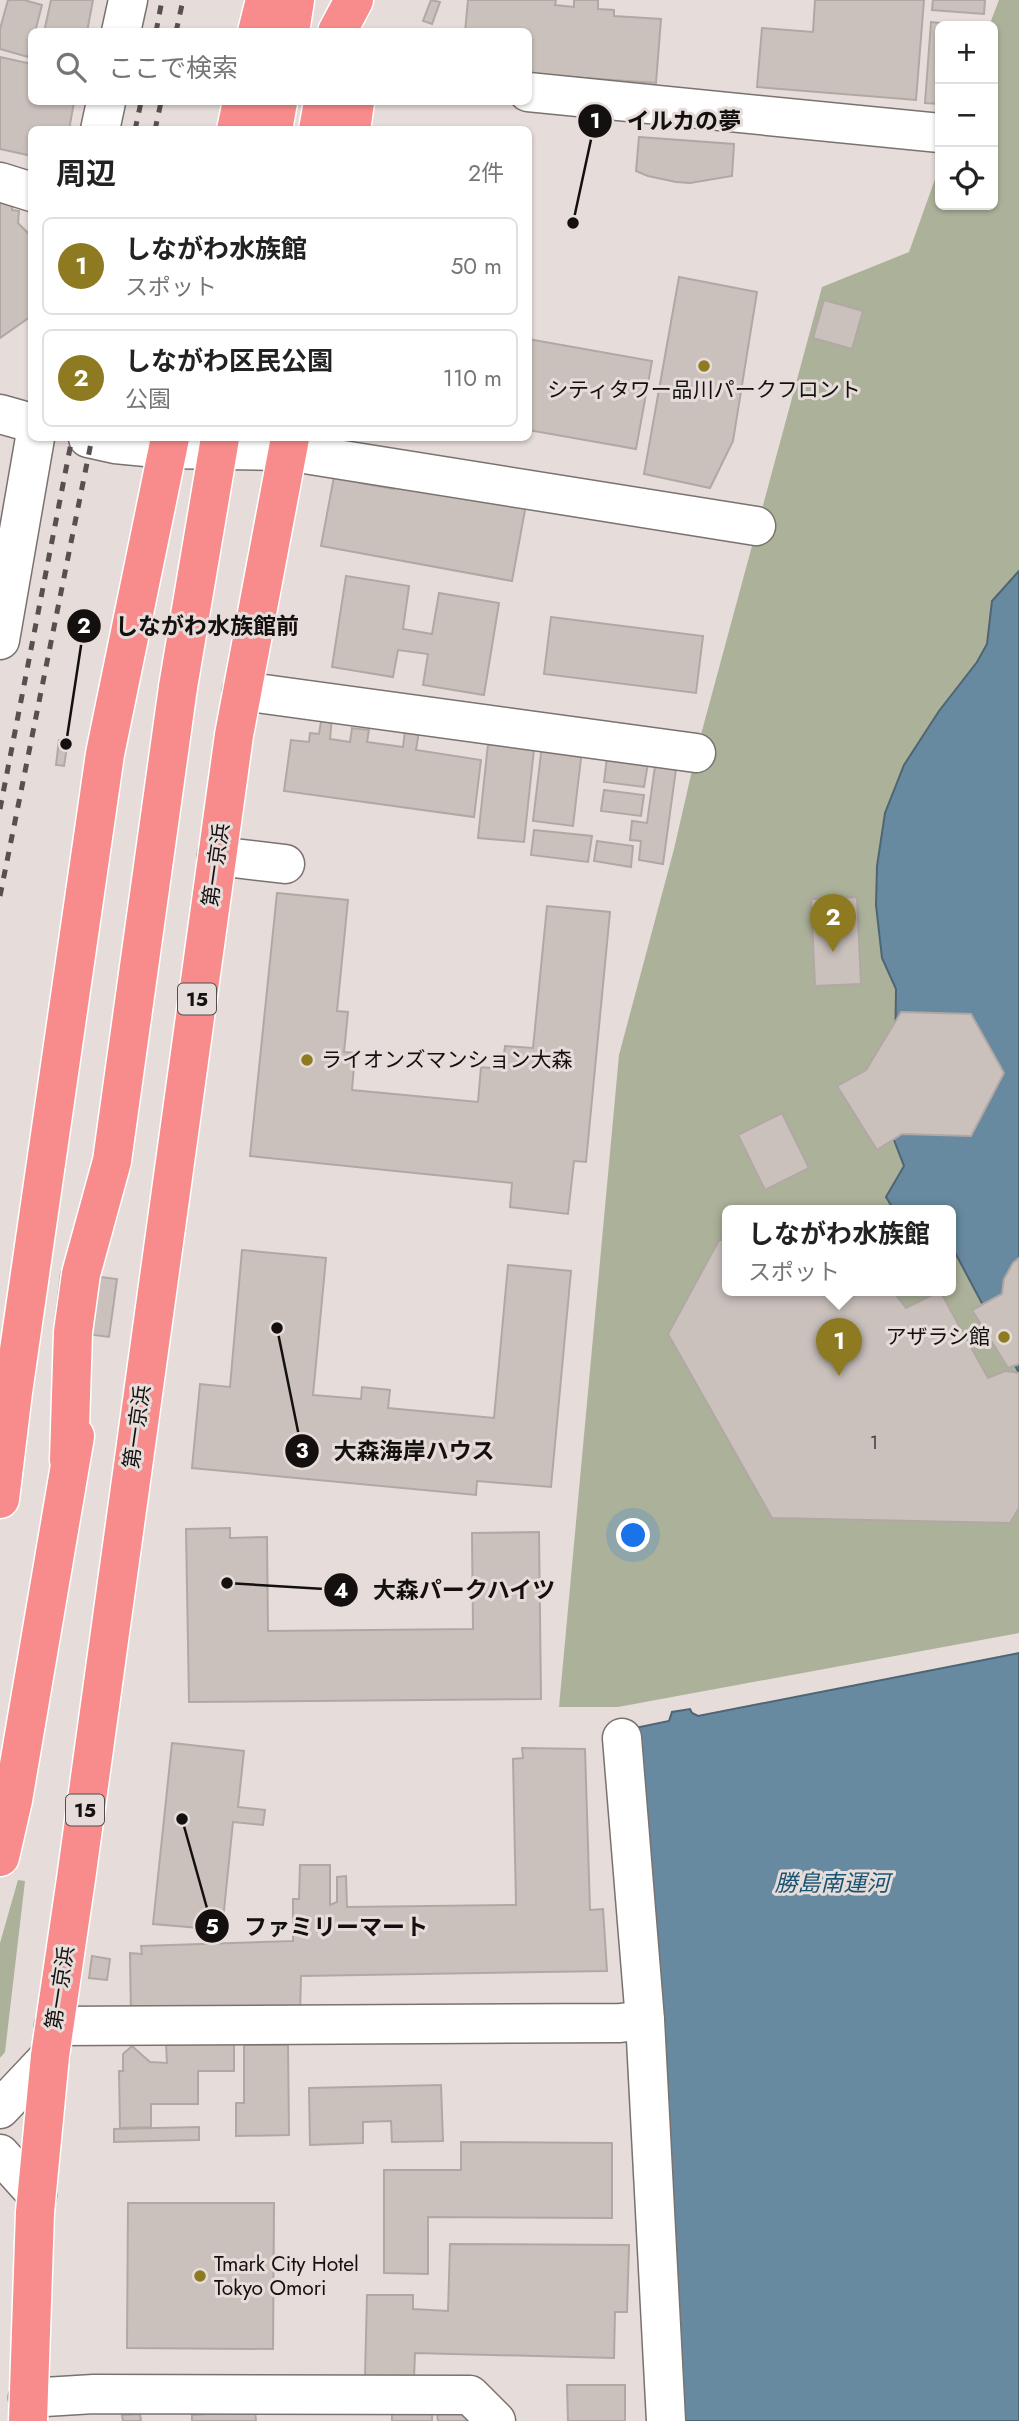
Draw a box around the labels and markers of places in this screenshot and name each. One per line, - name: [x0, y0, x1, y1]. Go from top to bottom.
- callout: イルカの夢: [577, 99, 755, 143]
- marker: シティタワー品川パークフロント: [696, 358, 712, 374]
- place label: シティタワー品川パークフロント: [547, 375, 861, 405]
- callout: しながわ水族館前: [66, 604, 313, 648]
- pin: 2: [810, 894, 856, 952]
- place label: ライオンズマンション大森: [321, 1045, 573, 1075]
- marker: ライオンズマンション大森: [299, 1052, 315, 1068]
- pin: 1: [816, 1318, 862, 1376]
- place label: アザラシ館: [885, 1322, 990, 1352]
- marker: アザラシ館: [996, 1329, 1012, 1345]
- callout: 大森海岸ハウス: [284, 1429, 508, 1473]
- callout: 大森パークハイツ: [323, 1568, 570, 1612]
- callout: ファミリーマート: [195, 1904, 442, 1948]
- place label: Tmark City Hotel Tokyo Omori: [214, 2249, 359, 2303]
- marker: Tmark City Hotel Tokyo Omori: [192, 2268, 208, 2284]

